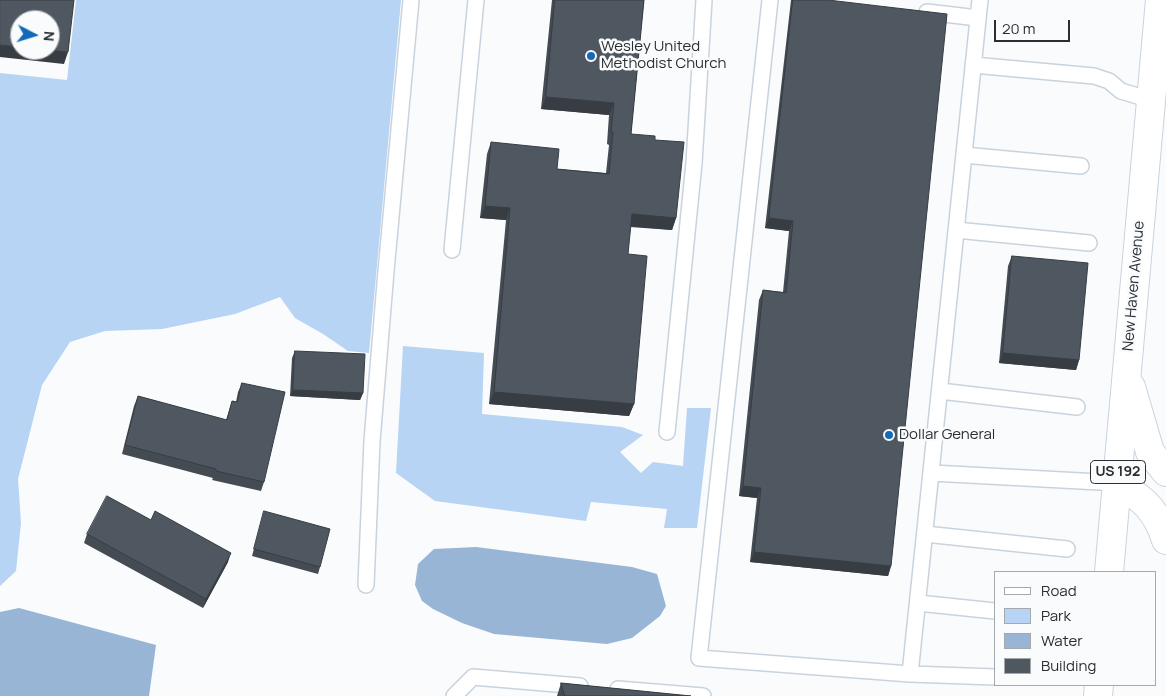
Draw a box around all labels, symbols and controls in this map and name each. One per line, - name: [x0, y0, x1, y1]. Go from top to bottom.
- north arrow: [10, 10, 60, 60]
- scale bar: [996, 10, 1072, 42]
- text: 20 m: [1002, 18, 1035, 39]
- text: N: [40, 30, 59, 42]
- place label: Wesley United Methodist Church: [601, 38, 726, 73]
- marker: Wesley United Methodist Church: [585, 50, 597, 62]
- street label: New Haven Avenue: [1119, 220, 1149, 352]
- place label: Dollar General: [899, 426, 995, 444]
- marker: Dollar General: [883, 429, 895, 441]
- road number: US 192: [1090, 461, 1146, 484]
- legend: [994, 571, 1156, 686]
- text: Road: [1041, 580, 1077, 601]
- text: Park: [1041, 605, 1071, 626]
- text: Water: [1041, 630, 1083, 651]
- text: Building: [1041, 655, 1096, 676]

